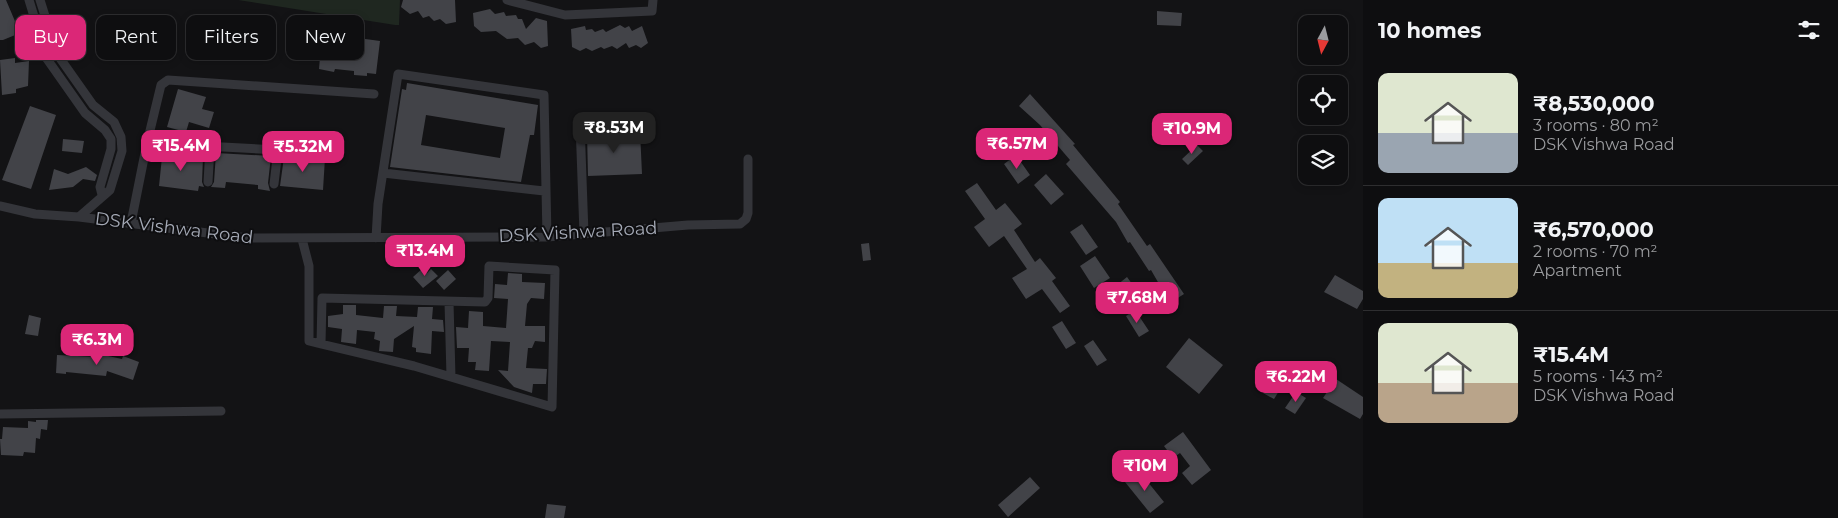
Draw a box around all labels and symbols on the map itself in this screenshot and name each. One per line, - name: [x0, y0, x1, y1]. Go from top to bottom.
- north arrow: [1298, 15, 1348, 65]
- pin: ₹8.53M: [573, 112, 655, 154]
- pin: ₹10.9M: [1151, 112, 1233, 155]
- pin: ₹6.57M: [976, 128, 1058, 170]
- pin: ₹15.4M: [140, 130, 222, 172]
- pin: ₹5.32M: [262, 130, 344, 173]
- street label: DSK Vishwa Road: [94, 207, 254, 249]
- street label: DSK Vishwa Road: [498, 217, 658, 247]
- pin: ₹13.4M: [384, 234, 466, 277]
- pin: ₹7.68M: [1096, 282, 1178, 324]
- pin: ₹6.3M: [62, 324, 132, 366]
- pin: ₹6.22M: [1255, 360, 1337, 403]
- pin: ₹10M: [1115, 450, 1175, 492]

